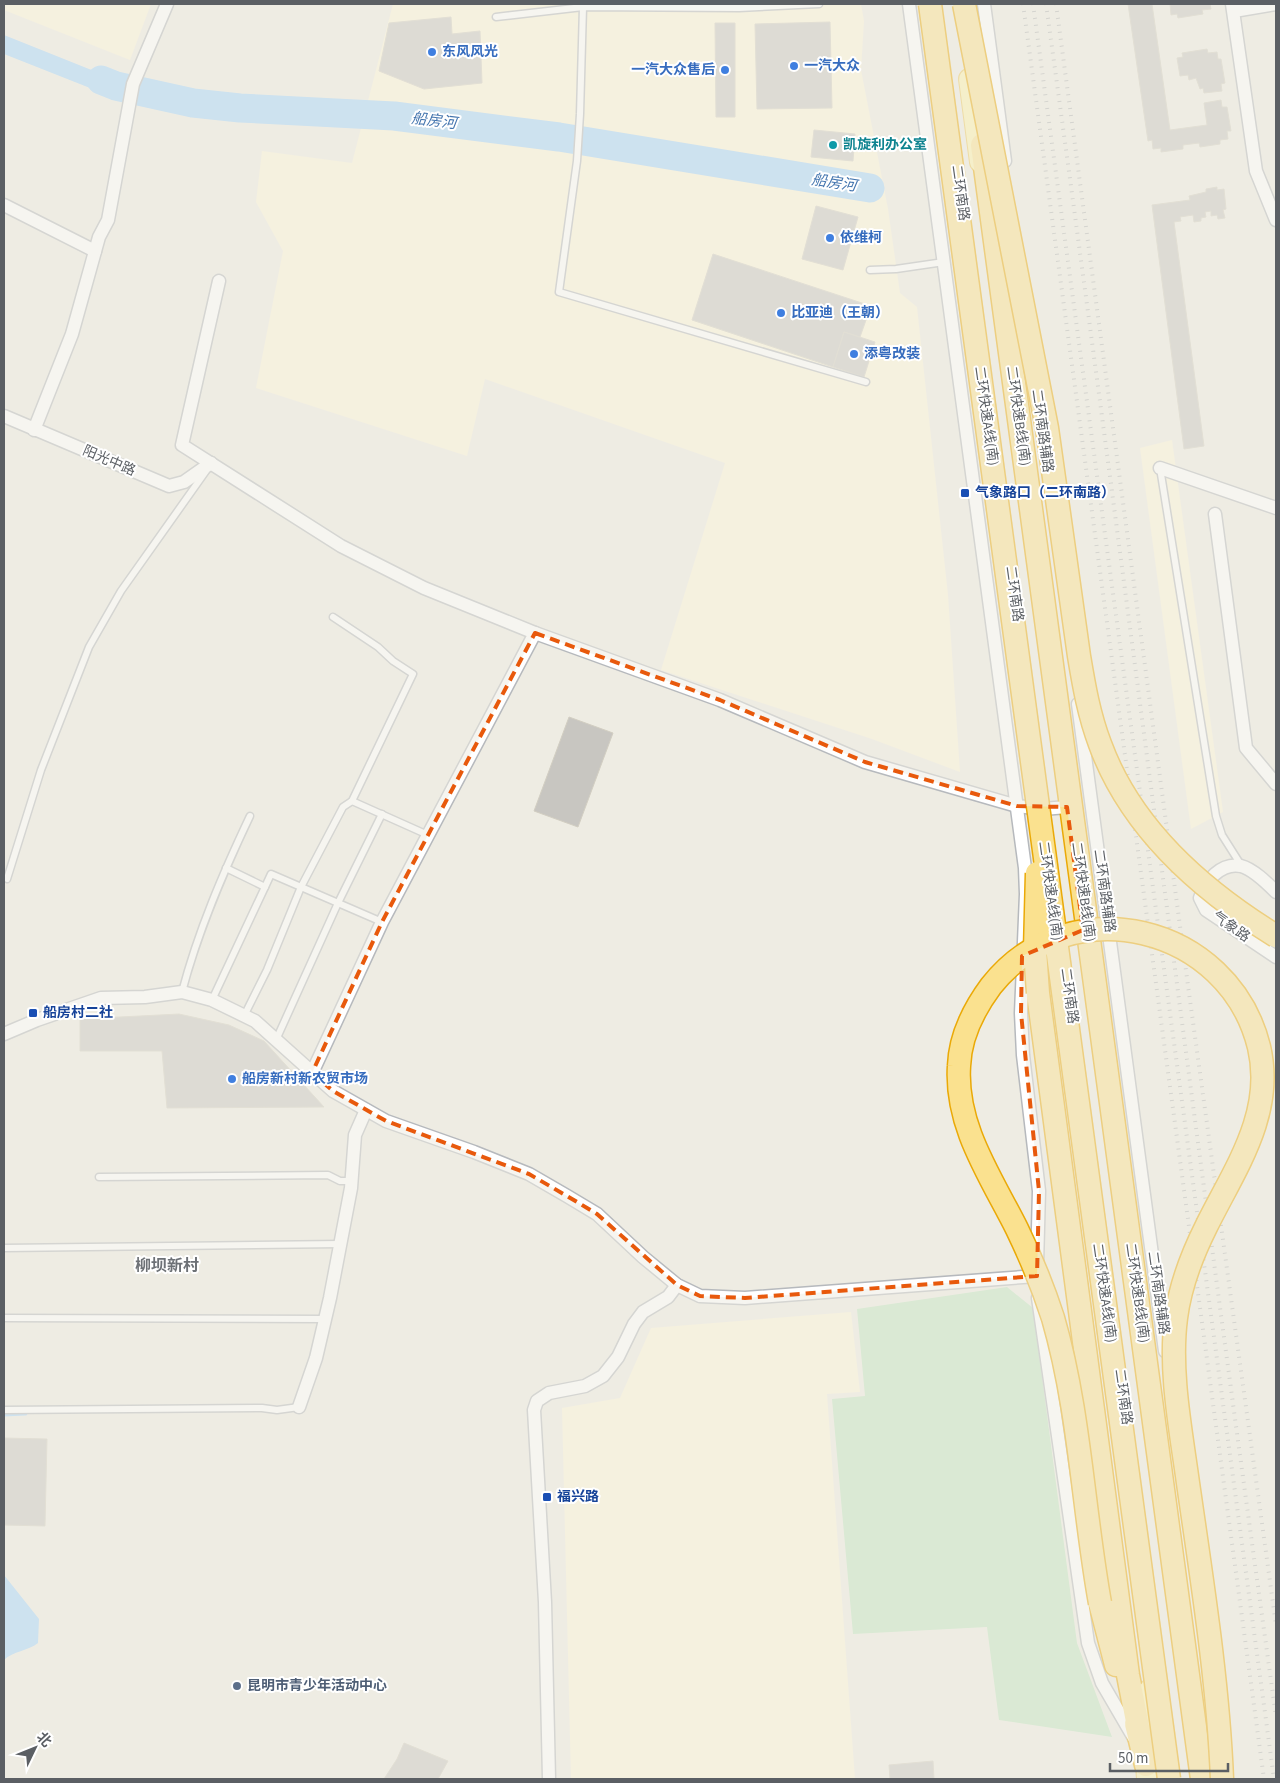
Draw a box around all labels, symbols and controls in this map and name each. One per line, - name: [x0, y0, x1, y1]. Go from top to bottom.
- place label: 东风风光: [442, 42, 498, 62]
- marker: 东风风光: [426, 46, 438, 58]
- place label: 一汽大众: [804, 56, 860, 76]
- place label: 一汽大众售后: [631, 60, 715, 80]
- marker: 一汽大众: [788, 60, 800, 72]
- marker: 一汽大众售后: [719, 64, 731, 76]
- water label: 船房河: [410, 108, 461, 135]
- place label: 凯旋利办公室: [843, 135, 927, 155]
- marker: 凯旋利办公室: [827, 139, 839, 151]
- street label: 二环南路: [946, 164, 974, 222]
- water label: 船房河: [810, 169, 861, 197]
- place label: 依维柯: [840, 228, 882, 248]
- marker: 依维柯: [824, 232, 836, 244]
- place label: 比亚迪（王朝）: [791, 303, 889, 323]
- marker: 比亚迪（王朝）: [775, 307, 787, 319]
- place label: 添粤改装: [864, 344, 920, 364]
- marker: 添粤改装: [848, 348, 860, 360]
- street label: 二环快速A线(南): [969, 365, 1003, 467]
- street label: 二环快速B线(南): [1001, 365, 1035, 467]
- street label: 二环南路辅路: [1026, 388, 1058, 474]
- street label: 阳光中路: [79, 441, 139, 481]
- place label: 气象路口（二环南路）: [975, 483, 1115, 503]
- marker: 气象路口（二环南路）: [959, 487, 971, 499]
- street label: 二环南路: [1000, 565, 1028, 623]
- street label: 二环快速A线(南): [1033, 840, 1067, 942]
- street label: 二环快速B线(南): [1066, 841, 1100, 943]
- street label: 二环南路辅路: [1088, 848, 1120, 934]
- street label: 气象路: [1208, 907, 1254, 947]
- street label: 二环南路: [1055, 967, 1083, 1025]
- place label: 船房村二社: [43, 1003, 113, 1023]
- marker: 船房村二社: [27, 1007, 39, 1019]
- place label: 船房新村新农贸市场: [242, 1069, 368, 1089]
- marker: 船房新村新农贸市场: [226, 1073, 238, 1085]
- street label: 二环快速A线(南): [1087, 1242, 1121, 1344]
- street label: 二环快速B线(南): [1120, 1242, 1154, 1344]
- street label: 二环南路辅路: [1142, 1250, 1174, 1336]
- district label: 柳坝新村: [135, 1255, 199, 1277]
- street label: 二环南路: [1109, 1368, 1137, 1426]
- place label: 福兴路: [557, 1487, 599, 1507]
- marker: 福兴路: [541, 1491, 553, 1503]
- place label: 昆明市青少年活动中心: [247, 1676, 387, 1696]
- marker: 昆明市青少年活动中心: [231, 1680, 243, 1692]
- north arrow: [10, 1723, 60, 1773]
- text: 北: [32, 1728, 56, 1752]
- scale bar: [1110, 1740, 1228, 1772]
- text: 50 m: [1118, 1748, 1148, 1769]

